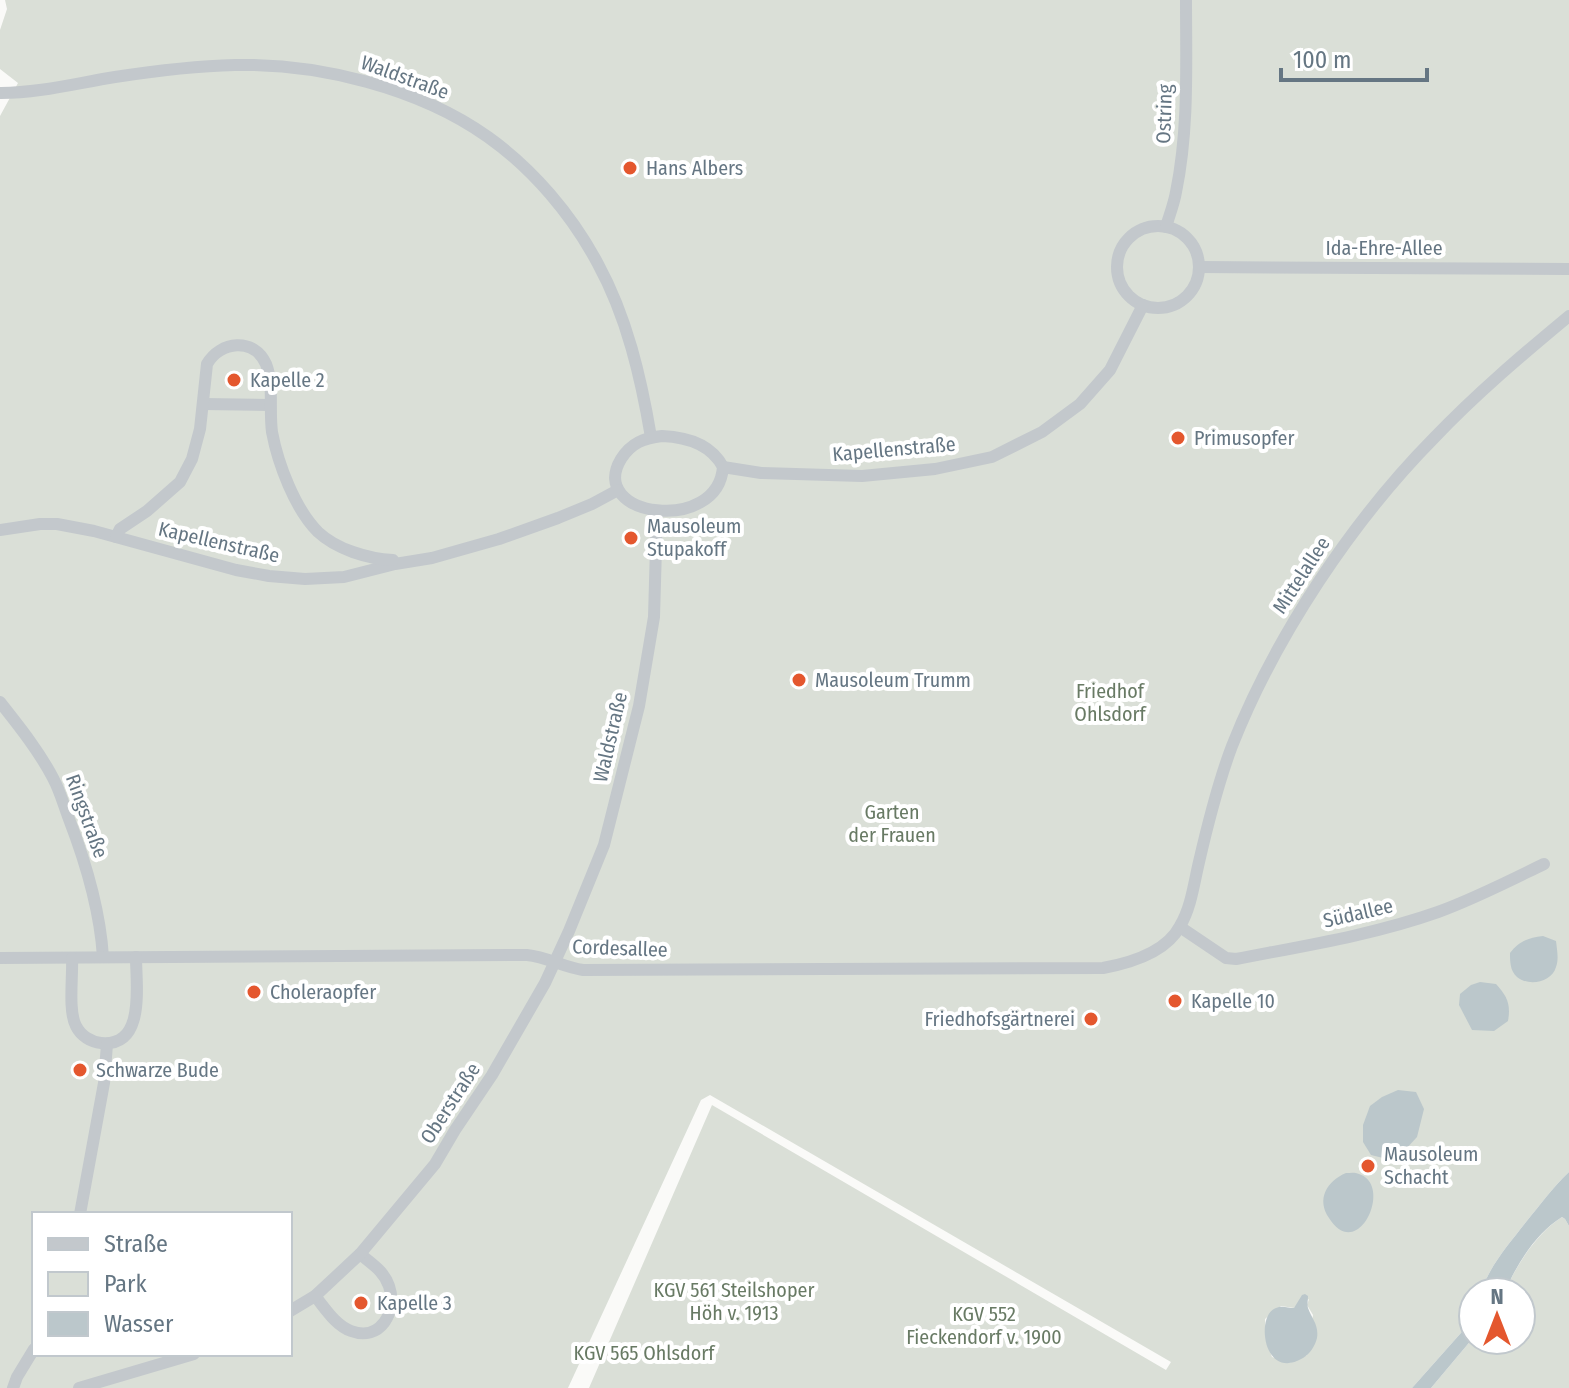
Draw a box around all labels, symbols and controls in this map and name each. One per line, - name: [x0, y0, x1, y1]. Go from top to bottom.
- scale bar: [1281, 32, 1427, 82]
- text: 100 m: [1293, 46, 1351, 74]
- street label: Waldstraße: [358, 50, 452, 104]
- street label: Ostring: [1151, 83, 1177, 144]
- place label: Hans Albers: [646, 156, 743, 180]
- marker: Hans Albers: [621, 159, 639, 177]
- street label: Ida-Ehre-Allee: [1325, 236, 1443, 260]
- place label: Kapelle 2: [250, 368, 325, 392]
- marker: Kapelle 2: [225, 371, 243, 389]
- place label: Primusopfer: [1194, 426, 1294, 450]
- marker: Primusopfer: [1169, 429, 1187, 447]
- street label: Kapellenstraße: [831, 432, 957, 466]
- place label: Mausoleum Stupakoff: [647, 514, 741, 561]
- street label: Kapellenstraße: [156, 516, 282, 568]
- marker: Mausoleum Stupakoff: [622, 529, 640, 547]
- street label: Mittelallee: [1267, 532, 1335, 618]
- place label: Mausoleum Trumm: [815, 668, 971, 692]
- marker: Mausoleum Trumm: [790, 671, 808, 689]
- park label: Friedhof Ohlsdorf: [1074, 679, 1148, 726]
- street label: Waldstraße: [588, 690, 632, 784]
- street label: Ringstraße: [61, 771, 113, 861]
- park label: Garten der Frauen: [848, 800, 936, 847]
- street label: Südallee: [1321, 893, 1395, 933]
- street label: Cordesallee: [572, 934, 668, 962]
- place label: Choleraopfer: [270, 980, 376, 1004]
- marker: Choleraopfer: [245, 983, 263, 1001]
- place label: Kapelle 10: [1191, 989, 1275, 1013]
- marker: Kapelle 10: [1166, 992, 1184, 1010]
- place label: Friedhofsgärtnerei: [925, 1007, 1075, 1031]
- marker: Friedhofsgärtnerei: [1082, 1010, 1100, 1028]
- place label: Schwarze Bude: [96, 1058, 219, 1082]
- street label: Oberstraße: [415, 1058, 485, 1148]
- marker: Schwarze Bude: [71, 1061, 89, 1079]
- place label: Mausoleum Schacht: [1384, 1142, 1478, 1189]
- marker: Mausoleum Schacht: [1359, 1157, 1377, 1175]
- legend: [32, 1212, 292, 1356]
- text: Straße: [104, 1230, 168, 1258]
- text: Park: [104, 1270, 147, 1298]
- north arrow: [1457, 1276, 1537, 1356]
- park label: KGV 561 Steilshoper Höh v. 1913: [654, 1278, 814, 1325]
- text: N: [1490, 1283, 1504, 1310]
- place label: Kapelle 3: [377, 1291, 452, 1315]
- marker: Kapelle 3: [352, 1294, 370, 1312]
- park label: KGV 552 Fieckendorf v. 1900: [906, 1302, 1062, 1349]
- text: Wasser: [104, 1310, 174, 1338]
- park label: KGV 565 Ohlsdorf: [574, 1341, 716, 1365]

